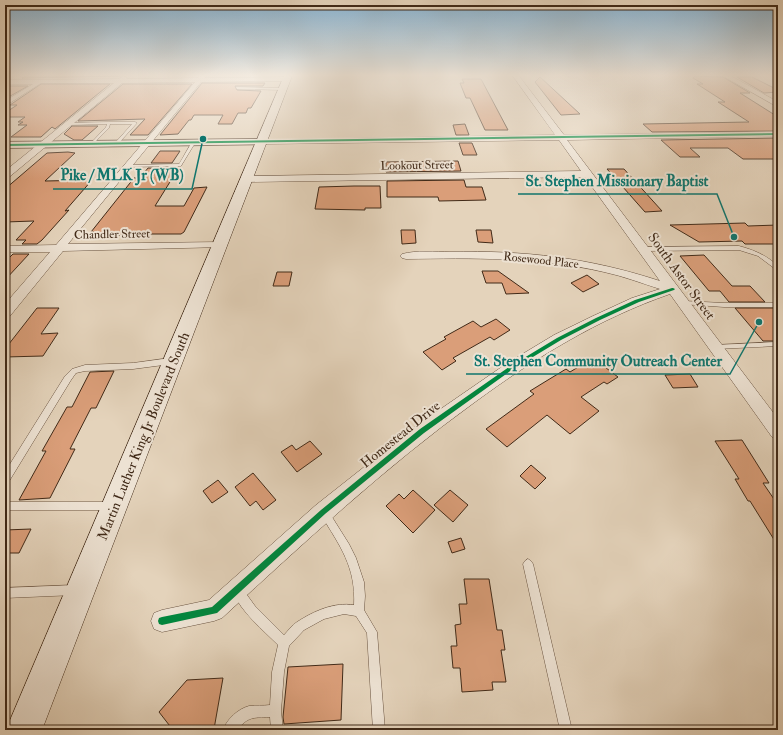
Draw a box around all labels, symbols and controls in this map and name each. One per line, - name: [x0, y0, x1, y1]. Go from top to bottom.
- street label: Lookout Street: [380, 157, 454, 174]
- callout: Pike / MLK Jr (WB): [53, 162, 192, 189]
- text: Pike / MLK Jr (WB): [60, 166, 184, 186]
- callout: St. Stephen Missionary Baptist: [518, 167, 717, 194]
- text: St. Stephen Missionary Baptist: [526, 172, 709, 192]
- street label: Chandler Street: [74, 226, 150, 243]
- street label: South Astor Street: [644, 229, 719, 323]
- street label: Rosewood Place: [503, 249, 579, 272]
- street label: Martin Luther King Jr Boulevard South: [94, 329, 193, 543]
- callout: St. Stephen Community Outreach Center: [466, 347, 730, 374]
- text: St. Stephen Community Outreach Center: [474, 352, 722, 372]
- street label: Homestead Drive: [357, 397, 444, 472]

